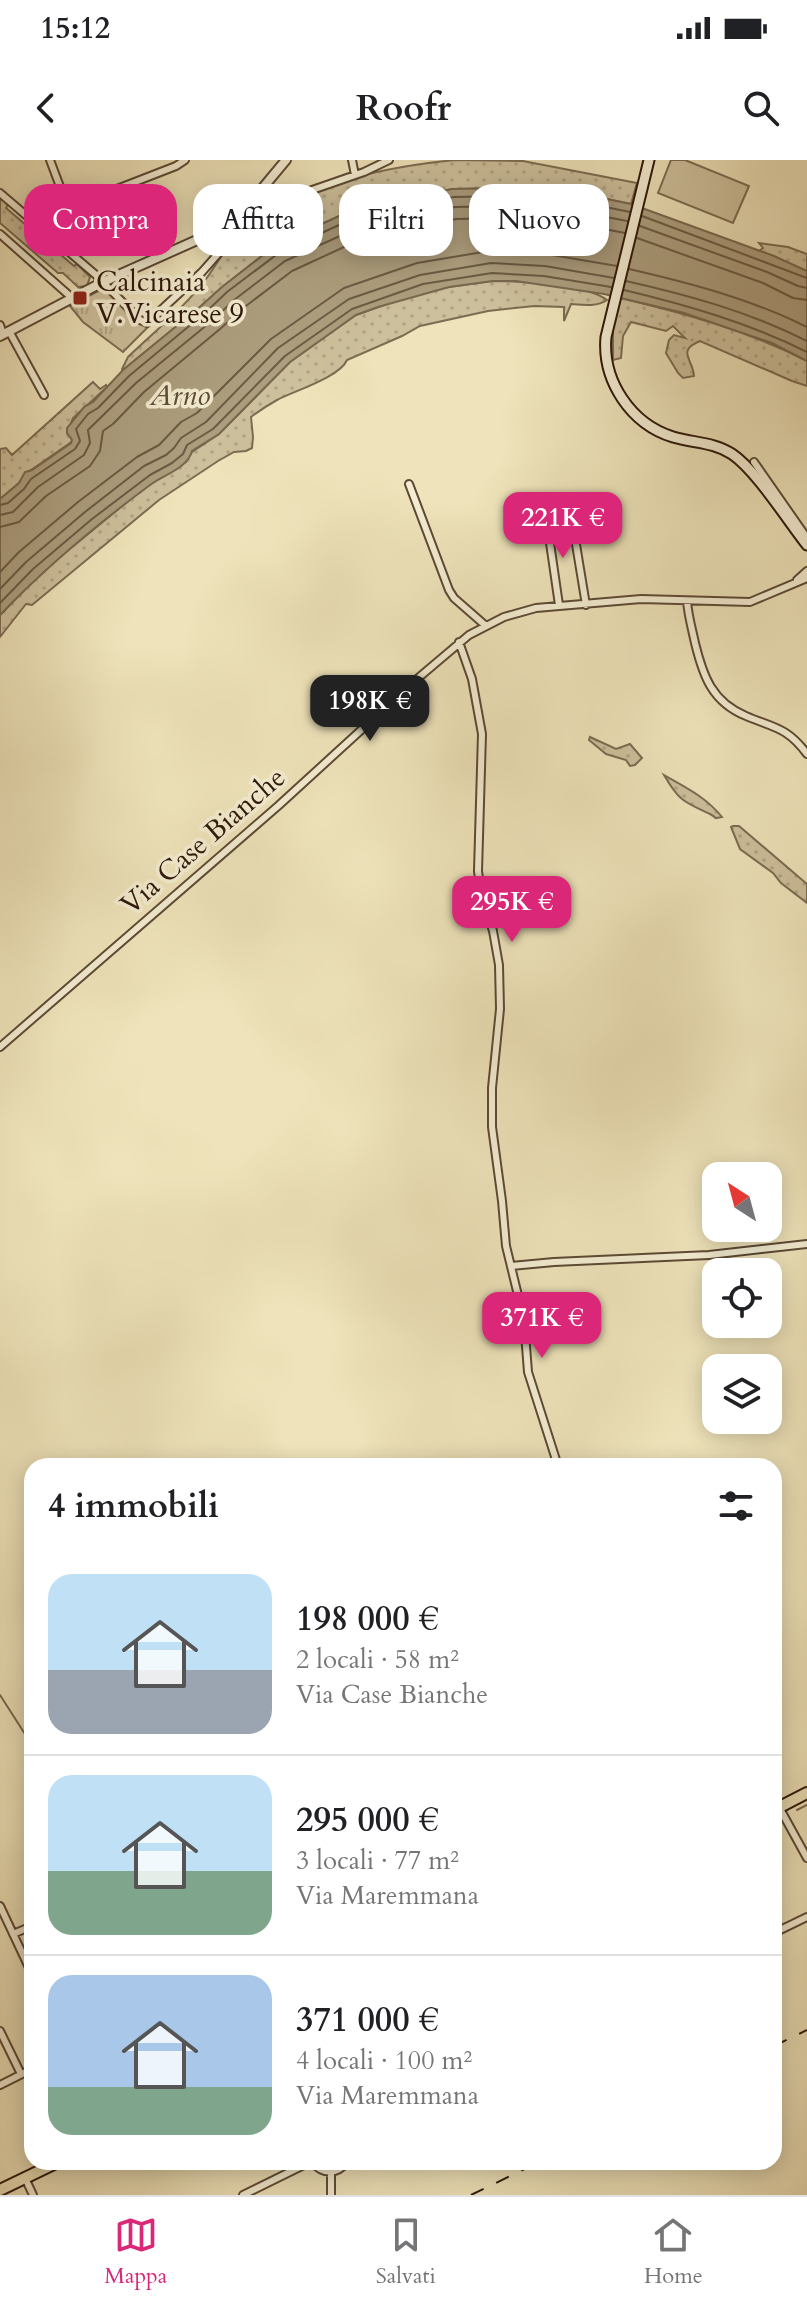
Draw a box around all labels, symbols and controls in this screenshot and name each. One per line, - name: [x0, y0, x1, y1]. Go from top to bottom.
- text: 15:12: [40, 8, 110, 49]
- text: Roofr: [356, 84, 451, 133]
- icon: back: [24, 86, 68, 130]
- icon: search: [739, 86, 783, 130]
- chip: Compra: [24, 184, 177, 256]
- chip: Affitta: [193, 184, 323, 256]
- chip: Filtri: [339, 184, 453, 256]
- chip: Nuovo: [469, 184, 609, 256]
- place label: Calcinaia V.Vicarese 9: [96, 263, 244, 333]
- marker: Calcinaia V.Vicarese 9: [71, 289, 89, 307]
- water label: Arno: [148, 375, 211, 416]
- pin: 221K €: [498, 492, 628, 560]
- text: 221K €: [521, 500, 605, 535]
- pin: 198K €: [305, 675, 435, 743]
- text: 198K €: [328, 683, 412, 718]
- street label: Via Case Bianche: [112, 759, 294, 923]
- pin: 295K €: [447, 876, 577, 944]
- text: 295K €: [470, 884, 554, 919]
- north arrow: [702, 1162, 782, 1242]
- map controls: [702, 1162, 782, 1434]
- button: locate: [702, 1258, 782, 1338]
- pin: 371K €: [477, 1292, 607, 1360]
- text: 371K €: [500, 1300, 584, 1335]
- button: layers: [702, 1354, 782, 1434]
- text: 4 immobili: [48, 1483, 219, 1529]
- icon: filters: [714, 1484, 758, 1528]
- text: 198 000 €: [296, 1596, 439, 1642]
- icon: home: [112, 1606, 208, 1702]
- text: 2 locali · 58 m²: [296, 1642, 459, 1677]
- text: Via Case Bianche: [296, 1677, 488, 1712]
- text: 295 000 €: [296, 1797, 439, 1843]
- icon: home: [112, 1807, 208, 1903]
- text: 3 locali · 77 m²: [296, 1843, 459, 1878]
- text: Via Maremmana: [296, 1878, 479, 1913]
- text: 371 000 €: [296, 1997, 439, 2043]
- icon: home: [112, 2007, 208, 2103]
- text: 4 locali · 100 m²: [296, 2043, 472, 2078]
- text: Via Maremmana: [296, 2078, 479, 2113]
- tab: Mappa: [104, 2213, 167, 2291]
- tab: Salvati: [376, 2213, 436, 2291]
- tab: Home: [644, 2213, 703, 2291]

